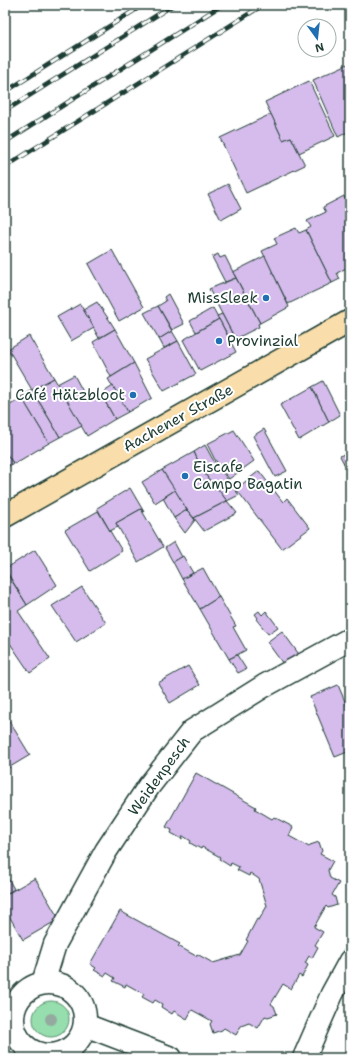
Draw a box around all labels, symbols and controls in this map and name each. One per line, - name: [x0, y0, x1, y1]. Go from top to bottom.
- north arrow: [297, 18, 337, 58]
- text: N: [313, 39, 326, 56]
- place label: MissSleek: [187, 288, 258, 308]
- marker: MissSleek: [261, 293, 271, 303]
- place label: Provinzial: [227, 331, 299, 351]
- marker: Provinzial: [214, 336, 224, 346]
- street label: Aachener Straße: [119, 379, 237, 457]
- place label: Café Hätzbloot: [15, 385, 125, 405]
- marker: Café Hätzbloot: [128, 390, 138, 400]
- place label: Eiscafe Campo Bagatin: [193, 457, 302, 494]
- marker: Eiscafe Campo Bagatin: [180, 471, 190, 481]
- street label: Weidenpesch: [123, 732, 195, 820]

